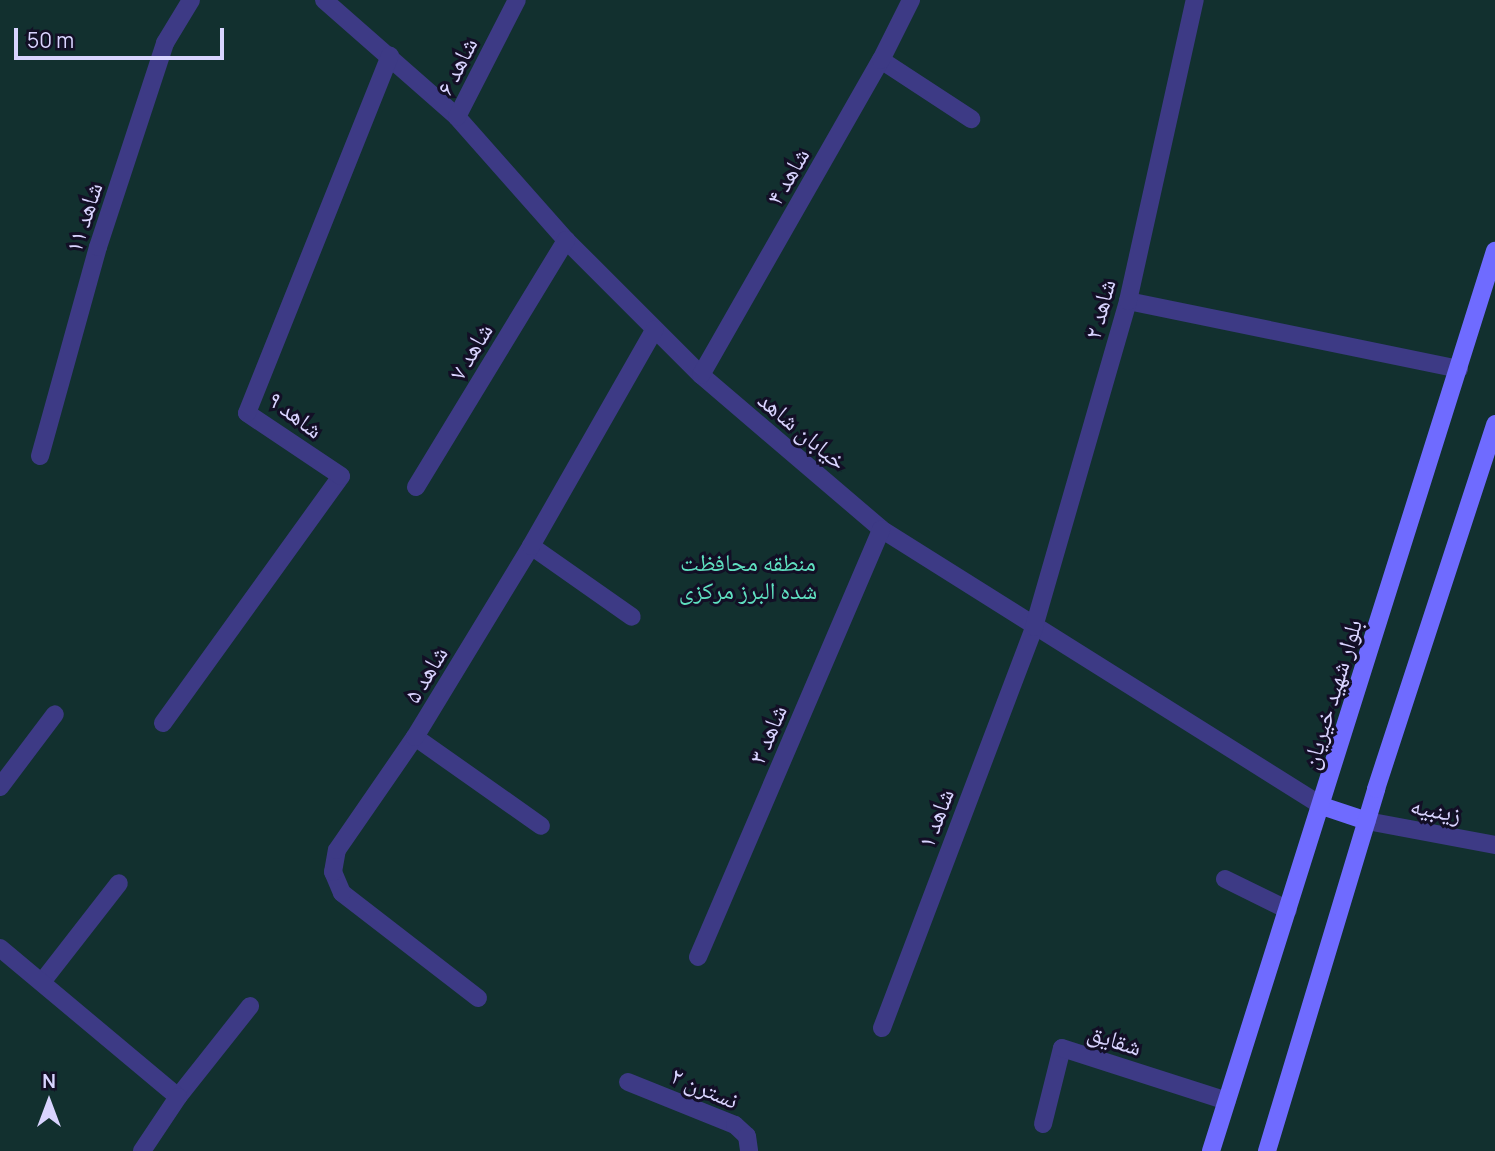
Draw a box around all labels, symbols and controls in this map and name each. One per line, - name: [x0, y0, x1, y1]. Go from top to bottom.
- scale bar: [18, 14, 228, 58]
- text: 50 m: [27, 26, 74, 54]
- street label: شاهد ۶: [429, 32, 483, 100]
- street label: شاهد ۴: [759, 142, 815, 210]
- street label: شاهد ۱۱: [58, 178, 108, 256]
- street label: شاهد ۲: [1077, 276, 1121, 342]
- street label: شاهد ۷: [442, 317, 498, 385]
- street label: شاهد ۹: [263, 384, 329, 444]
- street label: خیابان شاهد: [753, 385, 853, 475]
- park label: منطقه محافظت شده البرز مرکزی: [679, 548, 817, 604]
- street label: بلوار شهید خیریان: [1295, 616, 1367, 772]
- street label: شاهد ۵: [397, 640, 453, 708]
- street label: شاهد ۳: [742, 700, 792, 768]
- street label: شاهد ۱: [911, 784, 959, 852]
- street label: زینبیه: [1408, 790, 1464, 828]
- street label: شقایق: [1084, 1017, 1146, 1061]
- street label: نسترن ۲: [667, 1060, 743, 1114]
- north arrow: [14, 1067, 84, 1137]
- text: N: [42, 1068, 56, 1094]

